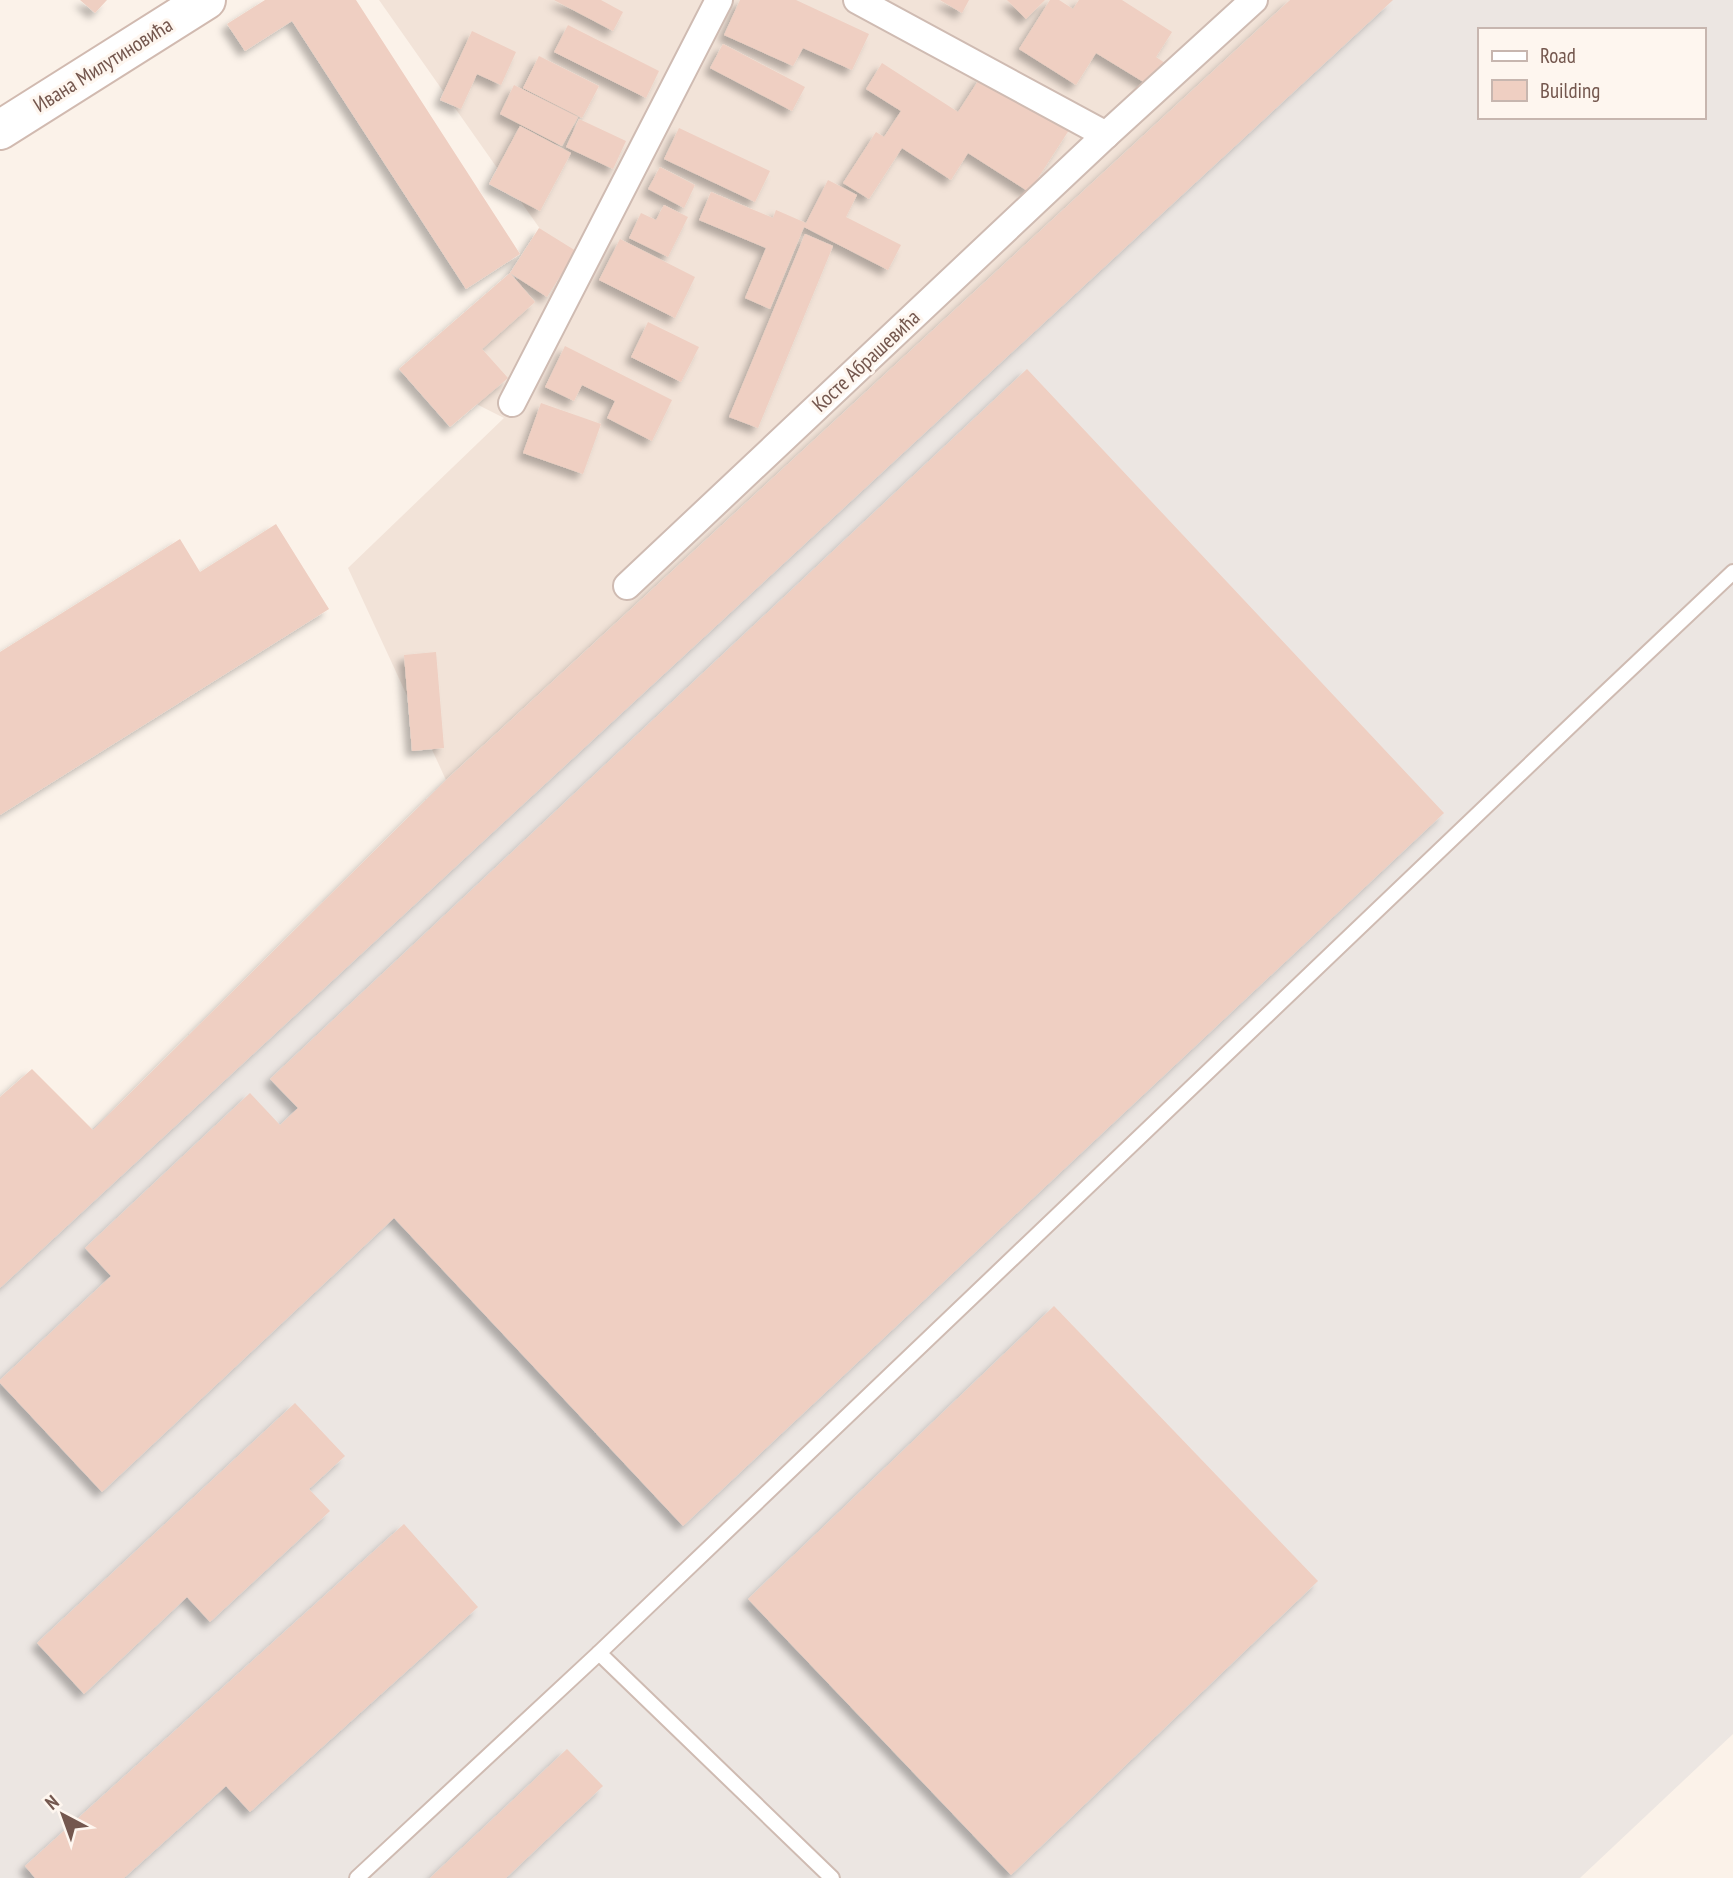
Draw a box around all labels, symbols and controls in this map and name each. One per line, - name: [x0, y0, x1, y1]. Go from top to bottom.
- street label: Ивана Милутиновића: [28, 11, 177, 118]
- legend: [1478, 28, 1705, 119]
- text: Road: [1540, 42, 1576, 69]
- text: Building: [1540, 77, 1600, 104]
- street label: Косте Абрашевића: [806, 304, 925, 417]
- north arrow: [28, 1780, 98, 1850]
- text: N: [40, 1790, 64, 1815]

